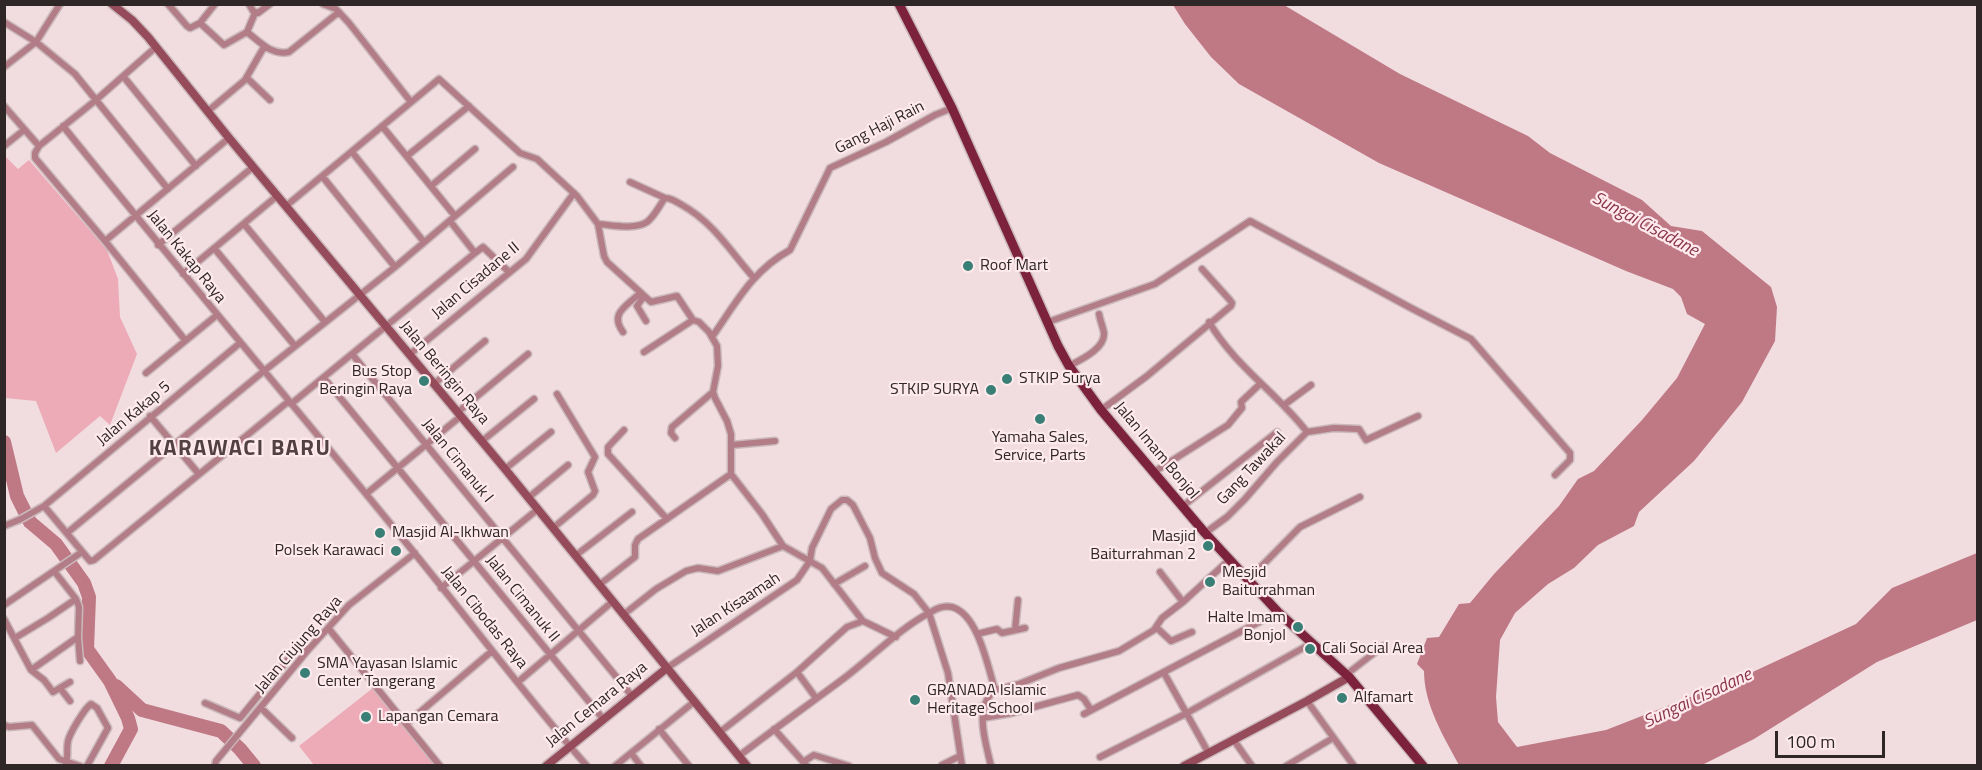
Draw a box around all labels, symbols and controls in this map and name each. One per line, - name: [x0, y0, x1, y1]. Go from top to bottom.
- street label: Gang Haji Rain: [832, 97, 928, 159]
- water label: Sungai Cisadane: [1588, 188, 1702, 262]
- street label: Jalan Kakap Raya: [142, 206, 230, 308]
- street label: Jalan Cisadane II: [428, 239, 524, 323]
- place label: Roof Mart: [980, 256, 1048, 276]
- marker: Roof Mart: [961, 259, 975, 273]
- street label: Jalan Beringin Raya: [395, 317, 493, 429]
- place label: Bus Stop Beringin Raya: [319, 362, 412, 400]
- place label: STKIP Surya: [1019, 369, 1100, 389]
- marker: STKIP Surya: [1000, 372, 1014, 386]
- marker: Bus Stop Beringin Raya: [417, 374, 431, 388]
- street label: Jalan Kakap 5: [93, 378, 175, 450]
- place label: STKIP SURYA: [890, 380, 979, 400]
- marker: STKIP SURYA: [984, 383, 998, 397]
- street label: Jalan Imam Bonjol: [1110, 398, 1202, 504]
- marker: Yamaha Sales, Service, Parts: [1033, 412, 1047, 426]
- street label: Jalan Cimanuk I: [417, 415, 497, 507]
- place label: Yamaha Sales, Service, Parts: [992, 428, 1088, 466]
- street label: Gang Tawakal: [1213, 429, 1291, 509]
- district label: KARAWACI BARU: [149, 437, 331, 463]
- place label: Masjid Al-Ikhwan: [392, 523, 509, 543]
- marker: Masjid Al-Ikhwan: [373, 526, 387, 540]
- place label: Masjid Baiturrahman 2: [1090, 527, 1196, 565]
- marker: Masjid Baiturrahman 2: [1201, 539, 1215, 553]
- place label: Polsek Karawaci: [274, 541, 384, 561]
- marker: Polsek Karawaci: [389, 544, 403, 558]
- street label: Jalan Cimanuk II: [481, 552, 563, 646]
- street label: Jalan Cibodas Raya: [437, 563, 531, 673]
- place label: Mesjid Baiturrahman: [1222, 563, 1315, 601]
- street label: Jalan Kisaamah: [688, 569, 784, 641]
- marker: Mesjid Baiturrahman: [1203, 575, 1217, 589]
- street label: Jalan Ciujung Raya: [251, 592, 347, 698]
- place label: Halte Imam Bonjol: [1208, 608, 1286, 646]
- marker: Halte Imam Bonjol: [1291, 620, 1305, 634]
- place label: Cali Social Area: [1322, 639, 1423, 659]
- marker: Cali Social Area: [1303, 642, 1317, 656]
- place label: SMA Yayasan Islamic Center Tangerang: [317, 654, 458, 692]
- street label: Jalan Cemara Raya: [542, 658, 652, 752]
- water label: Sungai Cisadane: [1641, 665, 1755, 733]
- marker: SMA Yayasan Islamic Center Tangerang: [298, 666, 312, 680]
- place label: GRANADA Islamic Heritage School: [927, 681, 1047, 719]
- place label: Alfamart: [1354, 688, 1413, 708]
- marker: Alfamart: [1335, 691, 1349, 705]
- marker: GRANADA Islamic Heritage School: [908, 693, 922, 707]
- place label: Lapangan Cemara: [378, 707, 499, 727]
- marker: Lapangan Cemara: [359, 710, 373, 724]
- scale bar: [1778, 719, 1888, 757]
- text: 100 m: [1786, 728, 1835, 755]

